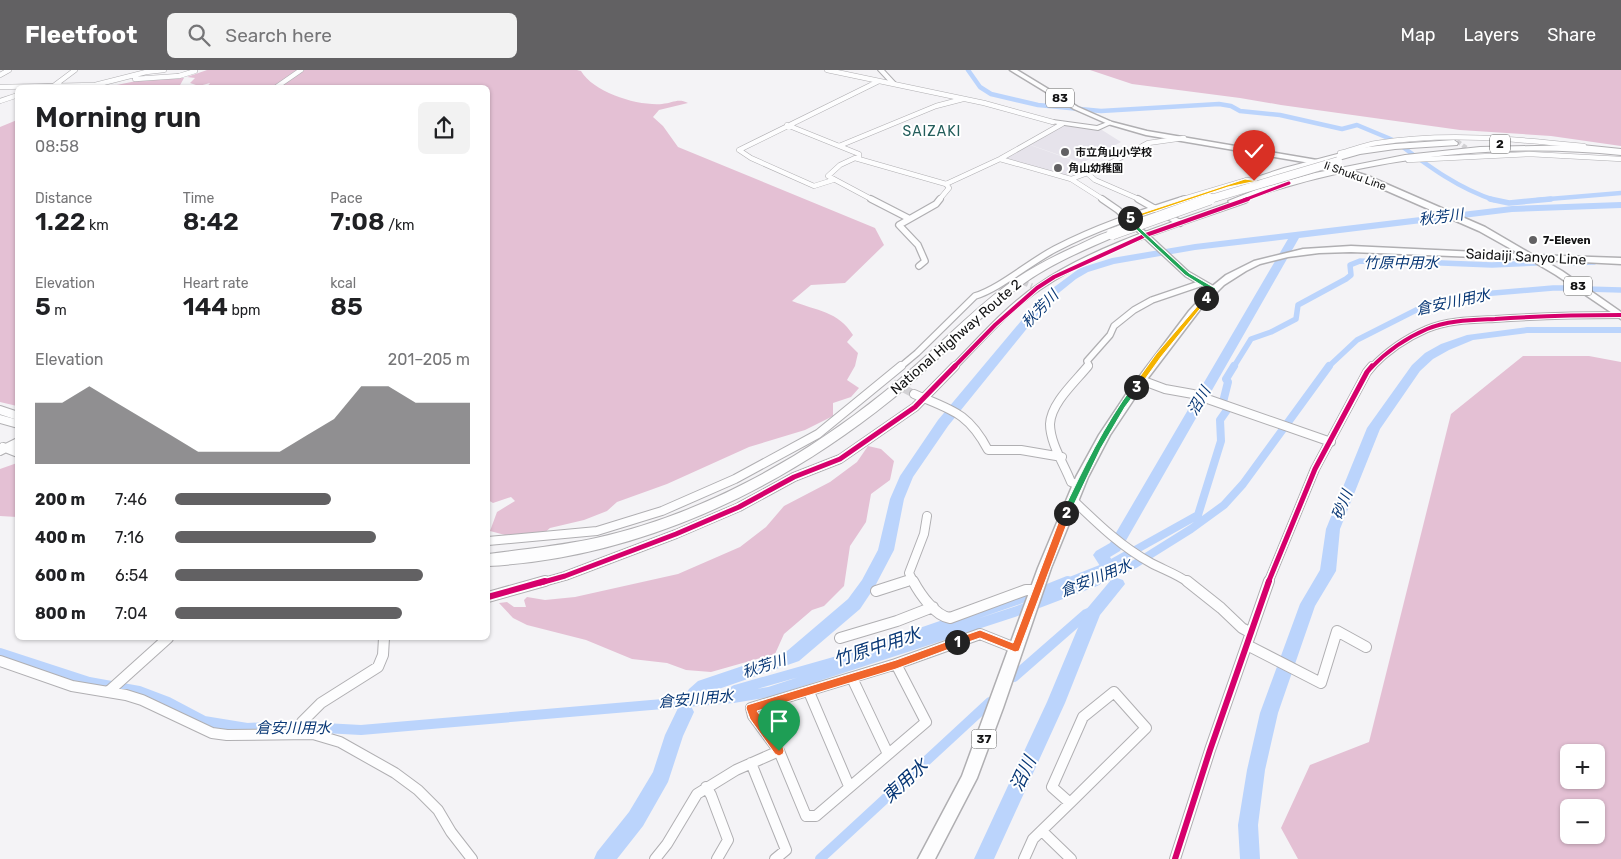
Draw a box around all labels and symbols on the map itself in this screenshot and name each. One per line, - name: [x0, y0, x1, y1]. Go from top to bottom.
- road number: 83: [1046, 88, 1074, 108]
- district label: SAIZAKI: [903, 123, 961, 140]
- pin: [1233, 130, 1275, 181]
- road number: 2: [1490, 134, 1510, 154]
- marker: 市立角山小学校: [1059, 146, 1071, 158]
- place label: 市立角山小学校: [1075, 146, 1152, 159]
- street label: Ii Shuku Line: [1322, 159, 1388, 193]
- marker: 角山幼稚園: [1052, 162, 1064, 174]
- place label: 角山幼稚園: [1068, 162, 1123, 175]
- water label: 秋芳川: [1418, 205, 1466, 229]
- pin: 5: [1118, 206, 1142, 230]
- marker: 7-Eleven: [1527, 234, 1539, 246]
- place label: 7-Eleven: [1543, 234, 1591, 247]
- street label: Saidaiji Sanyo Line: [1465, 245, 1587, 269]
- water label: 竹原中用水: [1363, 254, 1440, 272]
- street label: National Highway Route 2: [887, 276, 1025, 398]
- road number: 83: [1564, 277, 1592, 296]
- water label: 秋芳川: [1018, 285, 1063, 331]
- water label: 倉安川用水: [1414, 285, 1494, 319]
- pin: 4: [1194, 286, 1218, 310]
- pin: 3: [1124, 374, 1148, 400]
- water label: 沼川: [1184, 382, 1215, 418]
- water label: 砂川: [1328, 486, 1357, 522]
- pin: 2: [1054, 500, 1078, 526]
- water label: 倉安川用水: [1058, 555, 1136, 600]
- water label: 竹原中用水: [831, 622, 925, 671]
- pin: 1: [944, 630, 970, 654]
- water label: 秋芳川: [740, 650, 790, 682]
- water label: 倉安川用水: [658, 687, 736, 711]
- pin: [758, 700, 800, 751]
- water label: 倉安川用水: [255, 719, 332, 737]
- road number: 37: [972, 730, 996, 749]
- water label: 沼川: [1005, 751, 1041, 795]
- water label: 東用水: [878, 753, 934, 807]

